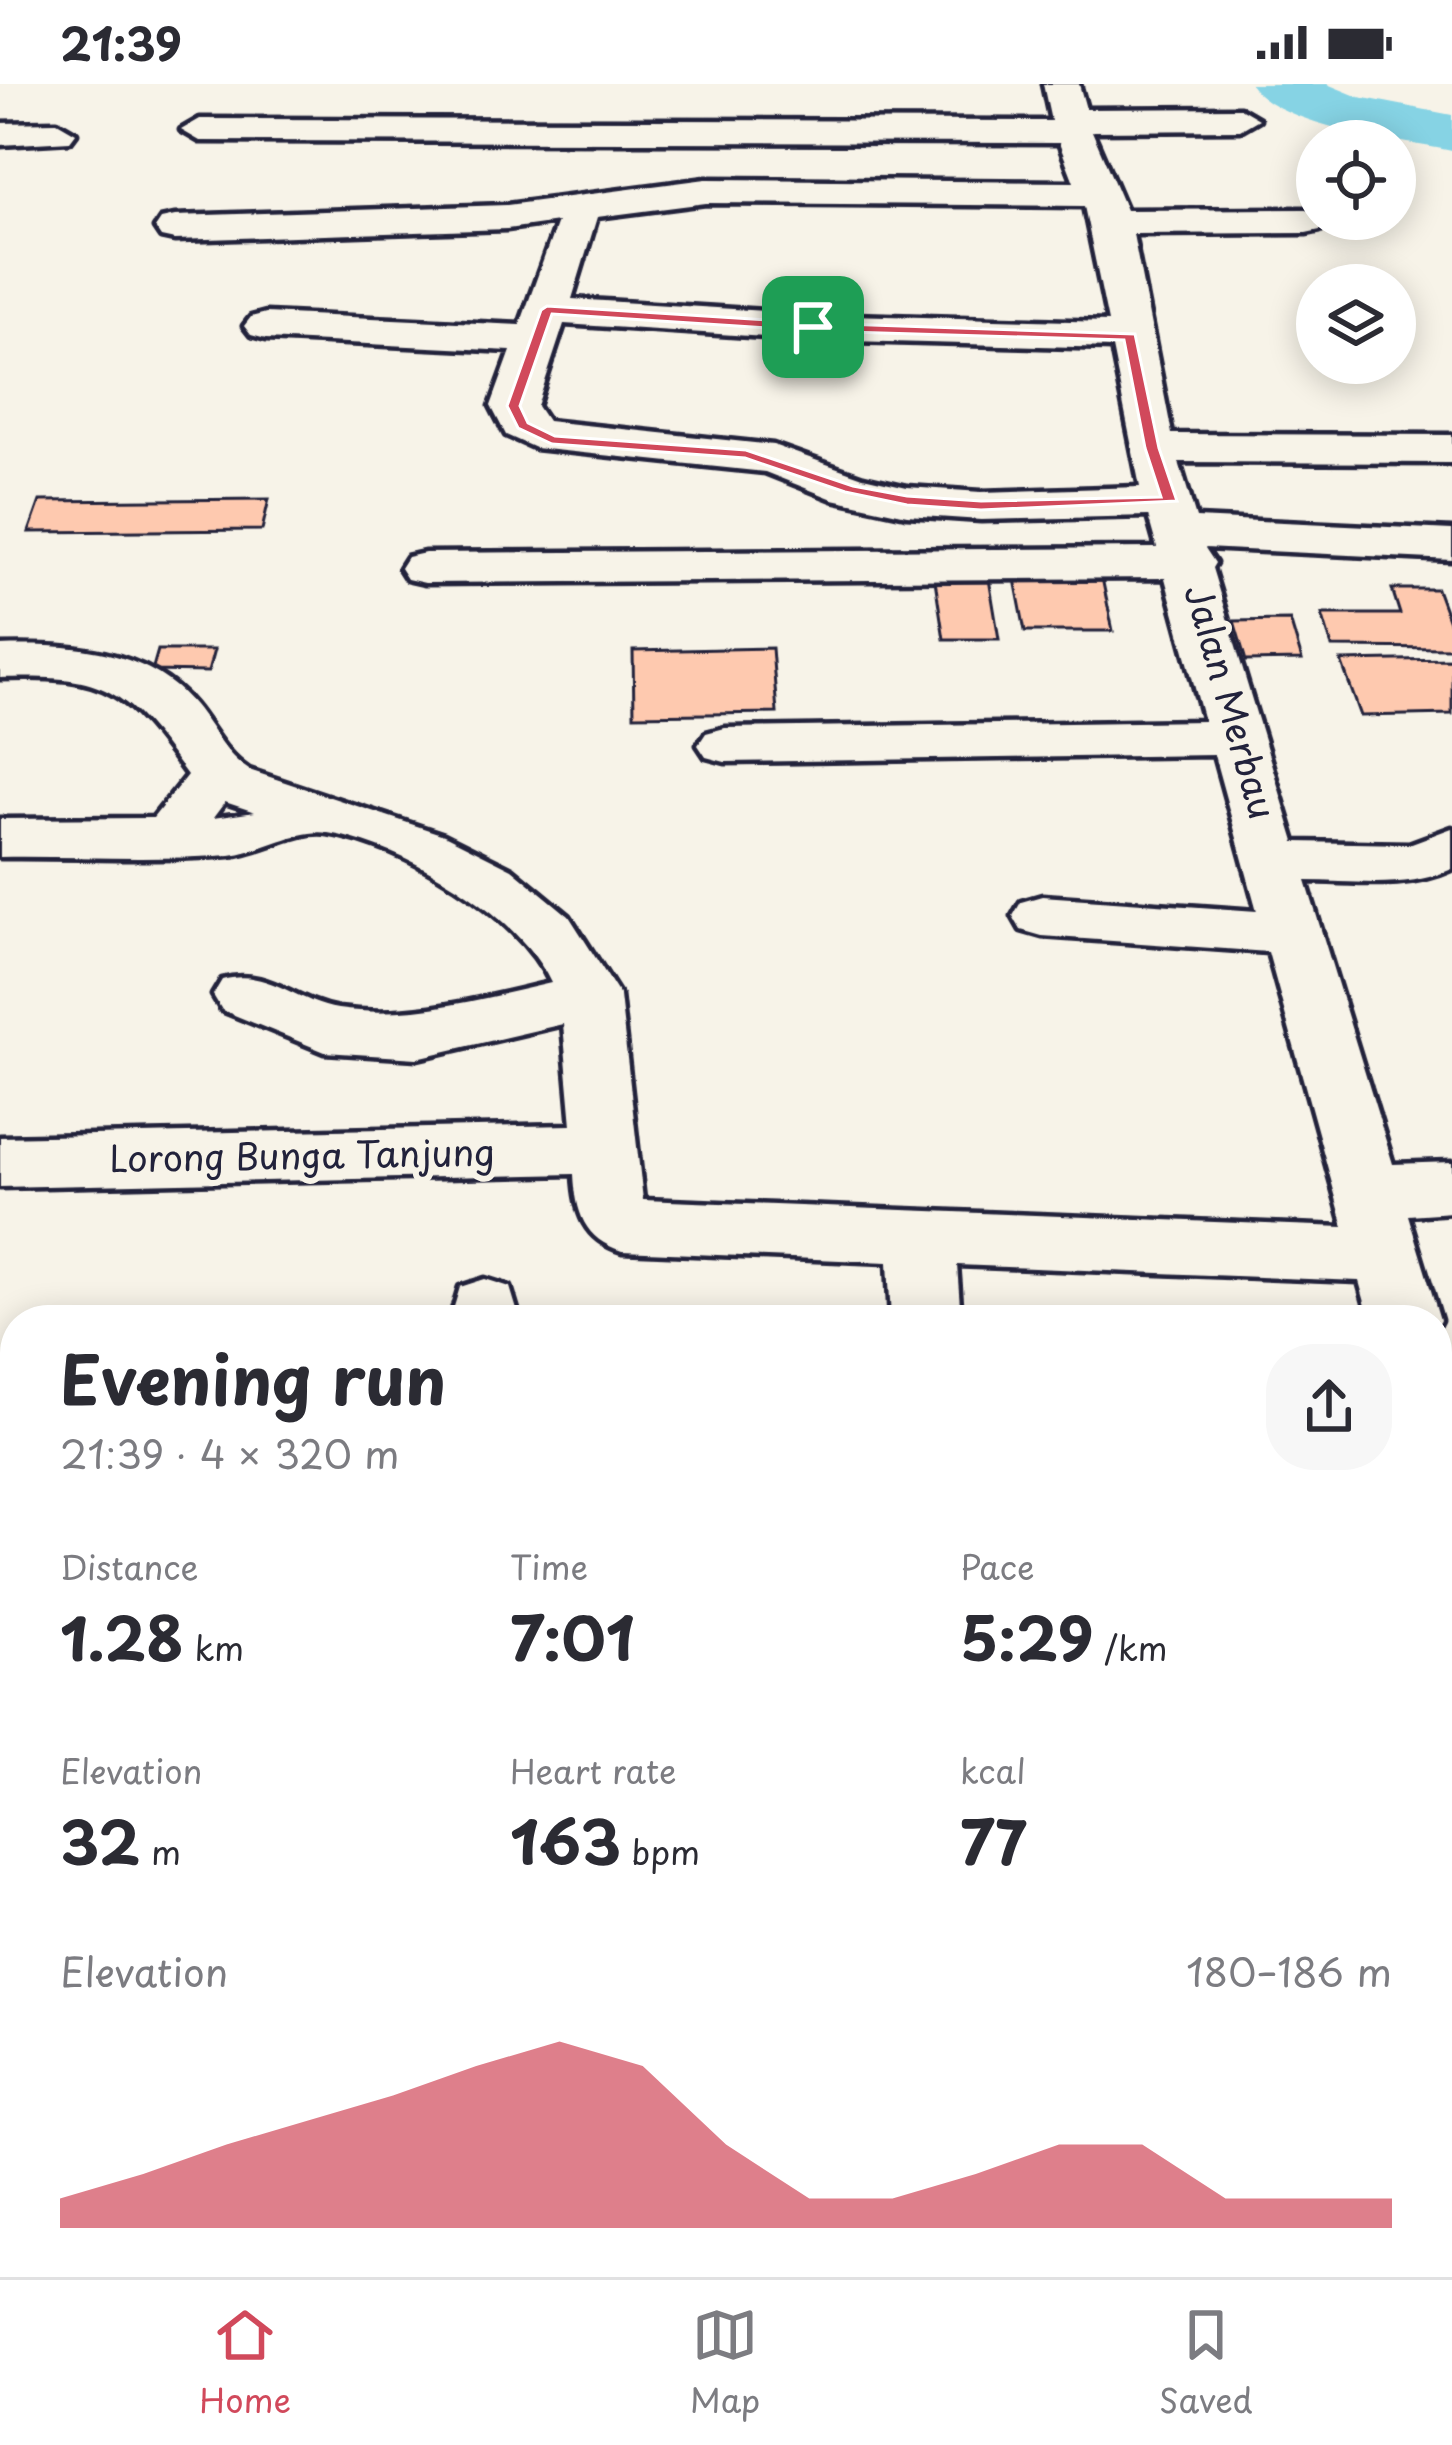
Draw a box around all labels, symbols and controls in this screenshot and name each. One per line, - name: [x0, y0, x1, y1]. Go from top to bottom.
- text: 21:39: [60, 8, 182, 76]
- map controls: [1296, 120, 1416, 384]
- button: locate: [1296, 120, 1416, 240]
- button: layers: [1296, 264, 1416, 384]
- pin: [762, 276, 864, 378]
- icon: arrive: [780, 294, 846, 360]
- street label: Jalan Merbau: [1173, 578, 1291, 825]
- street label: Lorong Bunga Tanjung: [109, 1124, 495, 1184]
- text: Evening run: [60, 1328, 446, 1427]
- button: share: [1266, 1344, 1392, 1470]
- text: 21:39 · 4 × 320 m: [60, 1423, 400, 1482]
- text: Distance: [60, 1541, 198, 1591]
- text: Time: [510, 1541, 588, 1591]
- text: Pace: [960, 1541, 1034, 1591]
- text: 1.28: [60, 1591, 184, 1681]
- text: 7:01: [510, 1591, 634, 1681]
- text: 5:29: [960, 1591, 1094, 1681]
- text: km: [184, 1622, 244, 1672]
- text: /km: [1094, 1622, 1168, 1672]
- text: Elevation: [60, 1745, 202, 1795]
- text: Heart rate: [510, 1745, 677, 1795]
- text: kcal: [960, 1745, 1026, 1795]
- text: 32: [60, 1795, 140, 1885]
- text: 163: [510, 1795, 621, 1885]
- text: 77: [960, 1795, 1026, 1885]
- text: m: [140, 1826, 181, 1876]
- text: bpm: [621, 1826, 700, 1876]
- text: Elevation: [60, 1941, 228, 2000]
- text: 180–186 m: [1186, 1941, 1392, 2000]
- tab: Home: [199, 2302, 291, 2424]
- tab: Map: [690, 2302, 760, 2424]
- tab: Saved: [1159, 2302, 1253, 2424]

